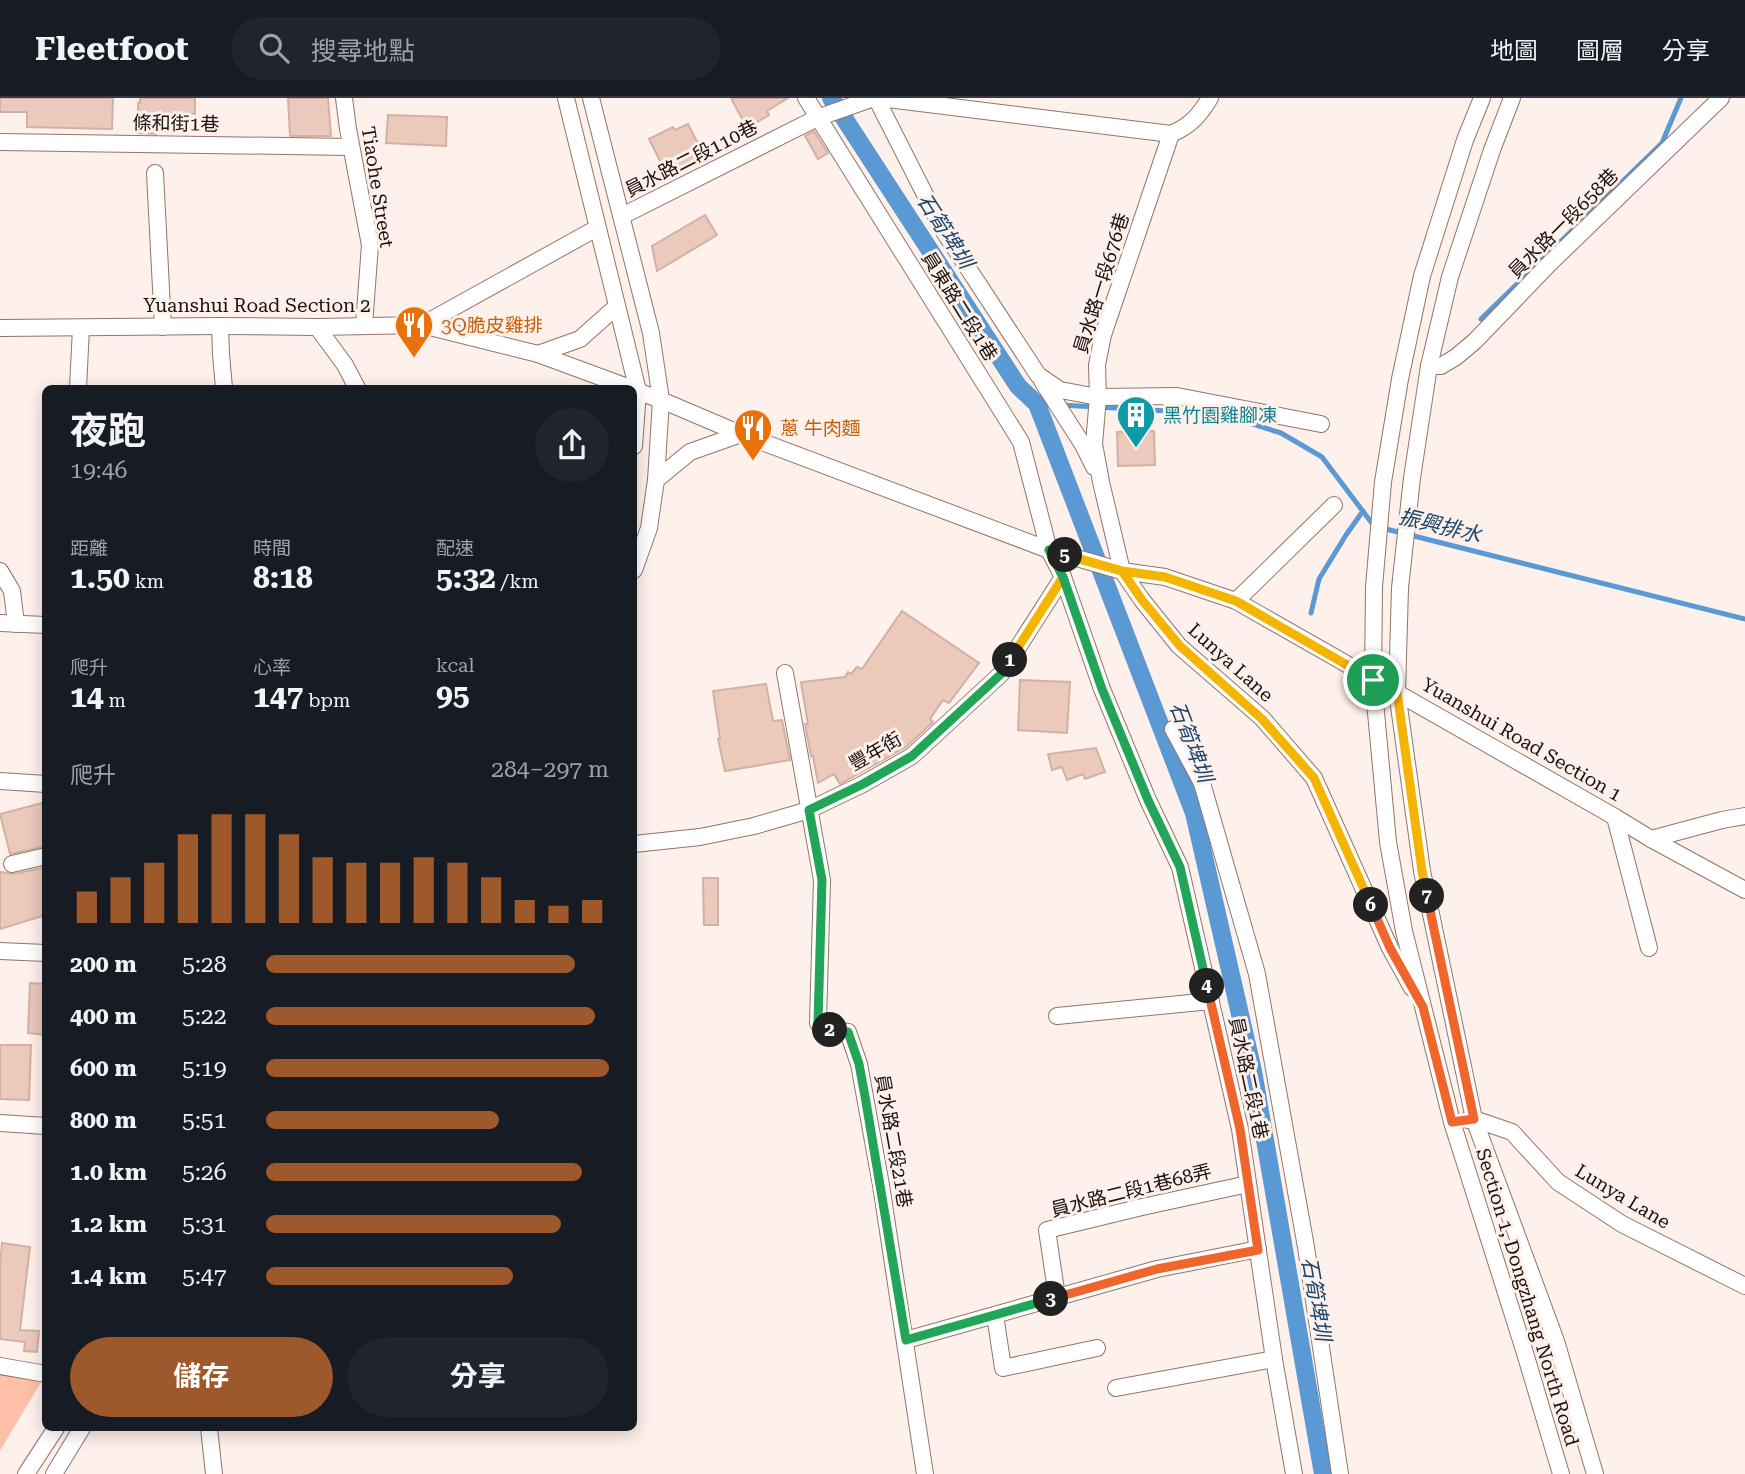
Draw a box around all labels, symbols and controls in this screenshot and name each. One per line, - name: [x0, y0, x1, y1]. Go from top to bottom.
- search box: [231, 17, 721, 80]
- text: Fleetfoot: [35, 29, 189, 68]
- icon: search: [255, 29, 293, 67]
- text: 搜尋地點: [311, 36, 415, 66]
- text: 地圖: [1490, 37, 1538, 65]
- text: 圖層: [1576, 37, 1624, 65]
- text: 分享: [1662, 37, 1710, 65]
- street label: 條和街1巷: [132, 111, 220, 136]
- street label: 員水路二段110巷: [621, 115, 761, 202]
- street label: Tiaohe Street: [357, 125, 398, 249]
- street label: 員水路一段658巷: [1504, 164, 1623, 283]
- water label: 石筍埤圳: [912, 189, 980, 275]
- street label: 員水路一段676巷: [1069, 210, 1134, 356]
- street label: 員東路二段1巷: [917, 247, 1002, 365]
- street label: Yuanshui Road Section 2: [143, 294, 371, 317]
- restaurant icon: 3Q脆皮雞排: [393, 304, 435, 359]
- place label: 3Q脆皮雞排: [441, 314, 543, 337]
- building icon: 黑竹園雞腳凍: [1115, 394, 1157, 449]
- place label: 黑竹園雞腳凍: [1163, 404, 1277, 427]
- restaurant icon: 蔥 牛肉麵: [732, 407, 774, 462]
- button: share: [535, 408, 609, 482]
- text: 夜跑: [70, 409, 146, 453]
- place label: 蔥 牛肉麵: [780, 417, 861, 440]
- text: 19:46: [70, 457, 127, 484]
- water label: 振興排水: [1396, 504, 1485, 548]
- text: 距離: [70, 537, 108, 560]
- text: 時間: [253, 537, 291, 560]
- text: 配速: [436, 537, 474, 560]
- pin: 5: [1048, 538, 1082, 573]
- text: 5: [1059, 543, 1070, 566]
- text: 1.50: [70, 560, 130, 595]
- text: 8:18: [253, 560, 313, 595]
- text: 5:32: [436, 560, 496, 595]
- text: km: [130, 570, 164, 593]
- text: /km: [496, 570, 539, 593]
- street label: Lunya Lane: [1183, 618, 1278, 707]
- pin: 1: [992, 642, 1028, 678]
- text: 1: [1004, 648, 1015, 671]
- pin: [1343, 650, 1403, 710]
- text: kcal: [436, 654, 474, 677]
- text: 爬升: [70, 656, 108, 679]
- text: 心率: [253, 656, 291, 679]
- icon: arrive: [1354, 661, 1392, 699]
- street label: Yuanshui Road Section 1: [1417, 673, 1626, 806]
- text: 95: [436, 677, 470, 712]
- text: 14: [70, 679, 104, 714]
- text: 147: [253, 679, 303, 714]
- text: m: [104, 689, 126, 712]
- text: bpm: [303, 689, 350, 712]
- water label: 石筍埤圳: [1165, 698, 1218, 788]
- street label: 豐年街: [845, 727, 906, 776]
- text: 284–297 m: [491, 756, 609, 783]
- text: 爬升: [70, 762, 116, 789]
- pin: 7: [1410, 878, 1444, 914]
- text: 7: [1421, 884, 1432, 907]
- pin: 6: [1354, 888, 1388, 922]
- text: 6: [1365, 893, 1376, 916]
- text: 200 m: [70, 951, 137, 978]
- text: 5:28: [182, 951, 227, 978]
- pin: 4: [1190, 968, 1224, 1004]
- text: 4: [1201, 974, 1212, 997]
- text: 400 m: [70, 1003, 137, 1030]
- text: 5:22: [182, 1003, 227, 1030]
- pin: 2: [812, 1012, 848, 1048]
- street label: 員水路二段1巷: [1224, 1015, 1273, 1141]
- text: 2: [824, 1018, 835, 1041]
- text: 600 m: [70, 1055, 137, 1082]
- text: 5:19: [182, 1055, 227, 1082]
- street label: 員水路二段21巷: [870, 1072, 917, 1210]
- text: 800 m: [70, 1107, 137, 1134]
- text: 5:51: [182, 1107, 227, 1134]
- street label: Section 1, Dongzhang North Road: [1471, 1145, 1584, 1449]
- text: 1.0 km: [70, 1159, 147, 1186]
- text: 5:26: [182, 1159, 227, 1186]
- street label: 員水路二段1巷68弄: [1048, 1159, 1214, 1222]
- street label: Lunya Lane: [1571, 1159, 1674, 1234]
- text: 1.2 km: [70, 1211, 147, 1238]
- text: 5:31: [182, 1211, 227, 1238]
- water label: 石筍埤圳: [1297, 1256, 1336, 1345]
- text: 1.4 km: [70, 1263, 147, 1290]
- text: 5:47: [182, 1263, 227, 1290]
- pin: 3: [1034, 1282, 1068, 1316]
- text: 3: [1045, 1287, 1056, 1310]
- button: 儲存: [70, 1337, 333, 1417]
- button: 分享: [347, 1337, 609, 1417]

